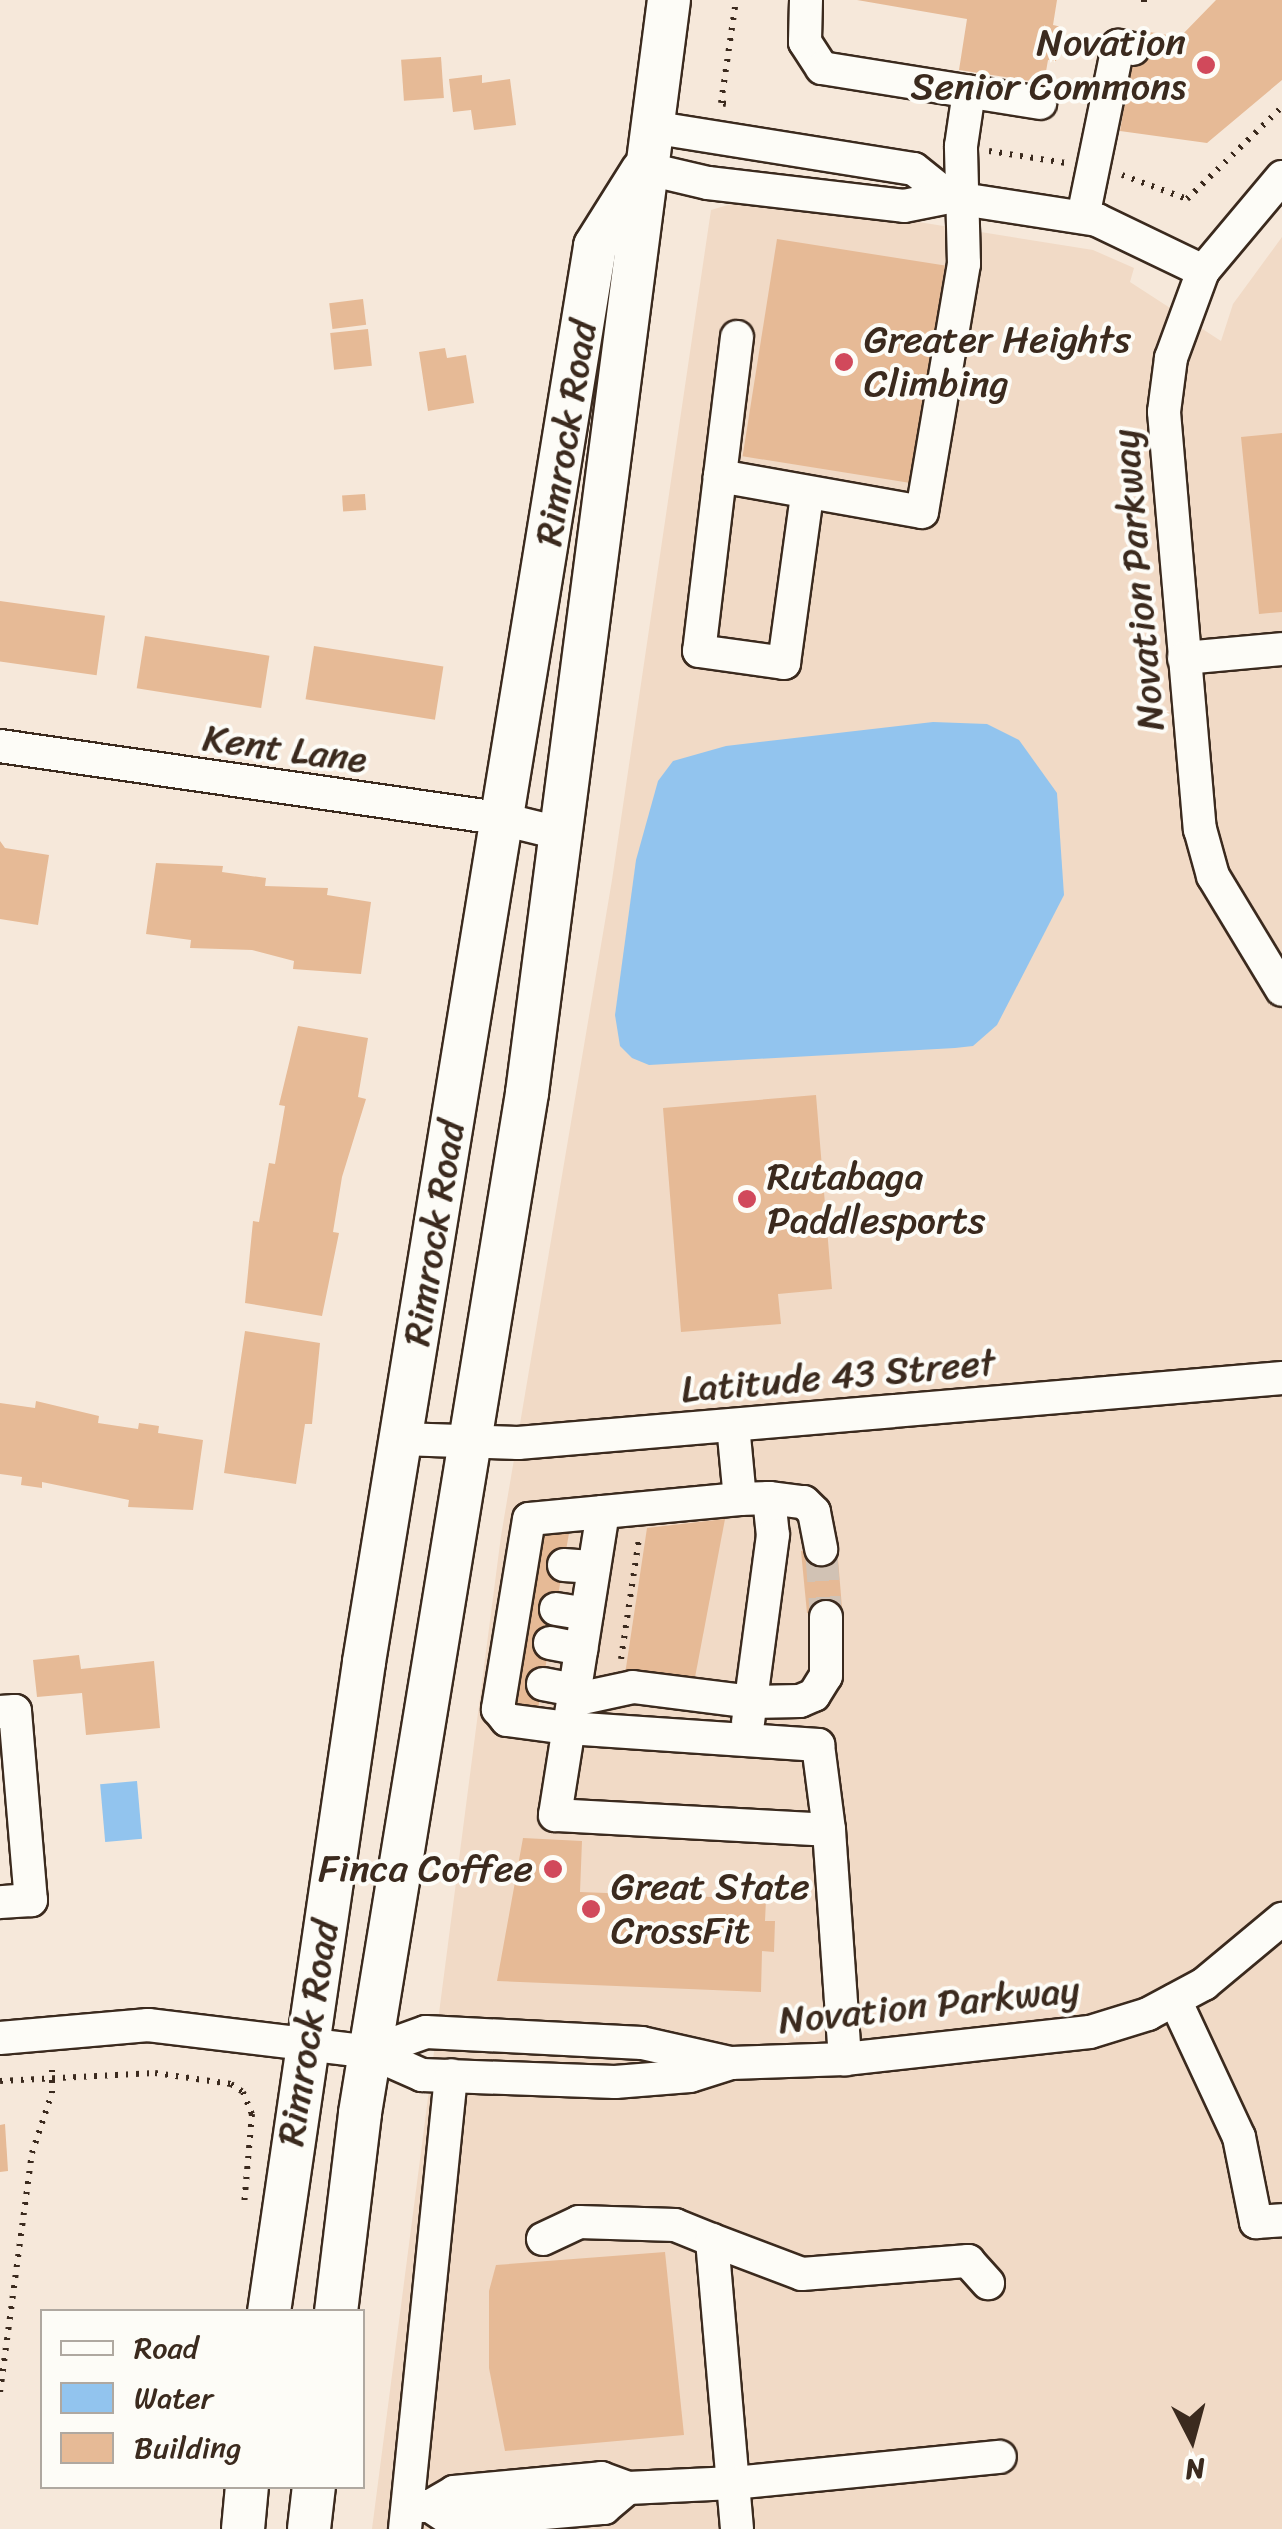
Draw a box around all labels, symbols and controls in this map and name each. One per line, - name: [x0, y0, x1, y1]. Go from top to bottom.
- place label: Novation Senior Commons: [909, 20, 1186, 110]
- marker: Novation Senior Commons: [1195, 54, 1217, 76]
- street label: Rimrock Road: [526, 317, 606, 549]
- place label: Greater Heights Climbing: [864, 317, 1131, 406]
- marker: Greater Heights Climbing: [833, 351, 855, 373]
- street label: Novation Parkway: [1102, 427, 1174, 733]
- street label: Kent Lane: [200, 715, 370, 783]
- street label: Rimrock Road: [394, 1117, 474, 1349]
- place label: Rutabaga Paddlesports: [767, 1154, 986, 1244]
- marker: Rutabaga Paddlesports: [736, 1188, 758, 1210]
- street label: Latitude 43 Street: [679, 1340, 997, 1412]
- place label: Finca Coffee: [319, 1846, 533, 1892]
- marker: Finca Coffee: [542, 1858, 564, 1880]
- place label: Great State CrossFit: [611, 1864, 811, 1954]
- marker: Great State CrossFit: [580, 1898, 602, 1920]
- street label: Rimrock Road: [268, 1917, 348, 2149]
- street label: Novation Parkway: [776, 1967, 1082, 2043]
- legend: [40, 2309, 365, 2489]
- text: Road: [134, 2321, 198, 2375]
- text: Water: [134, 2371, 213, 2425]
- north arrow: [1142, 2389, 1242, 2489]
- text: Building: [134, 2421, 241, 2475]
- text: N: [1183, 2444, 1207, 2495]

